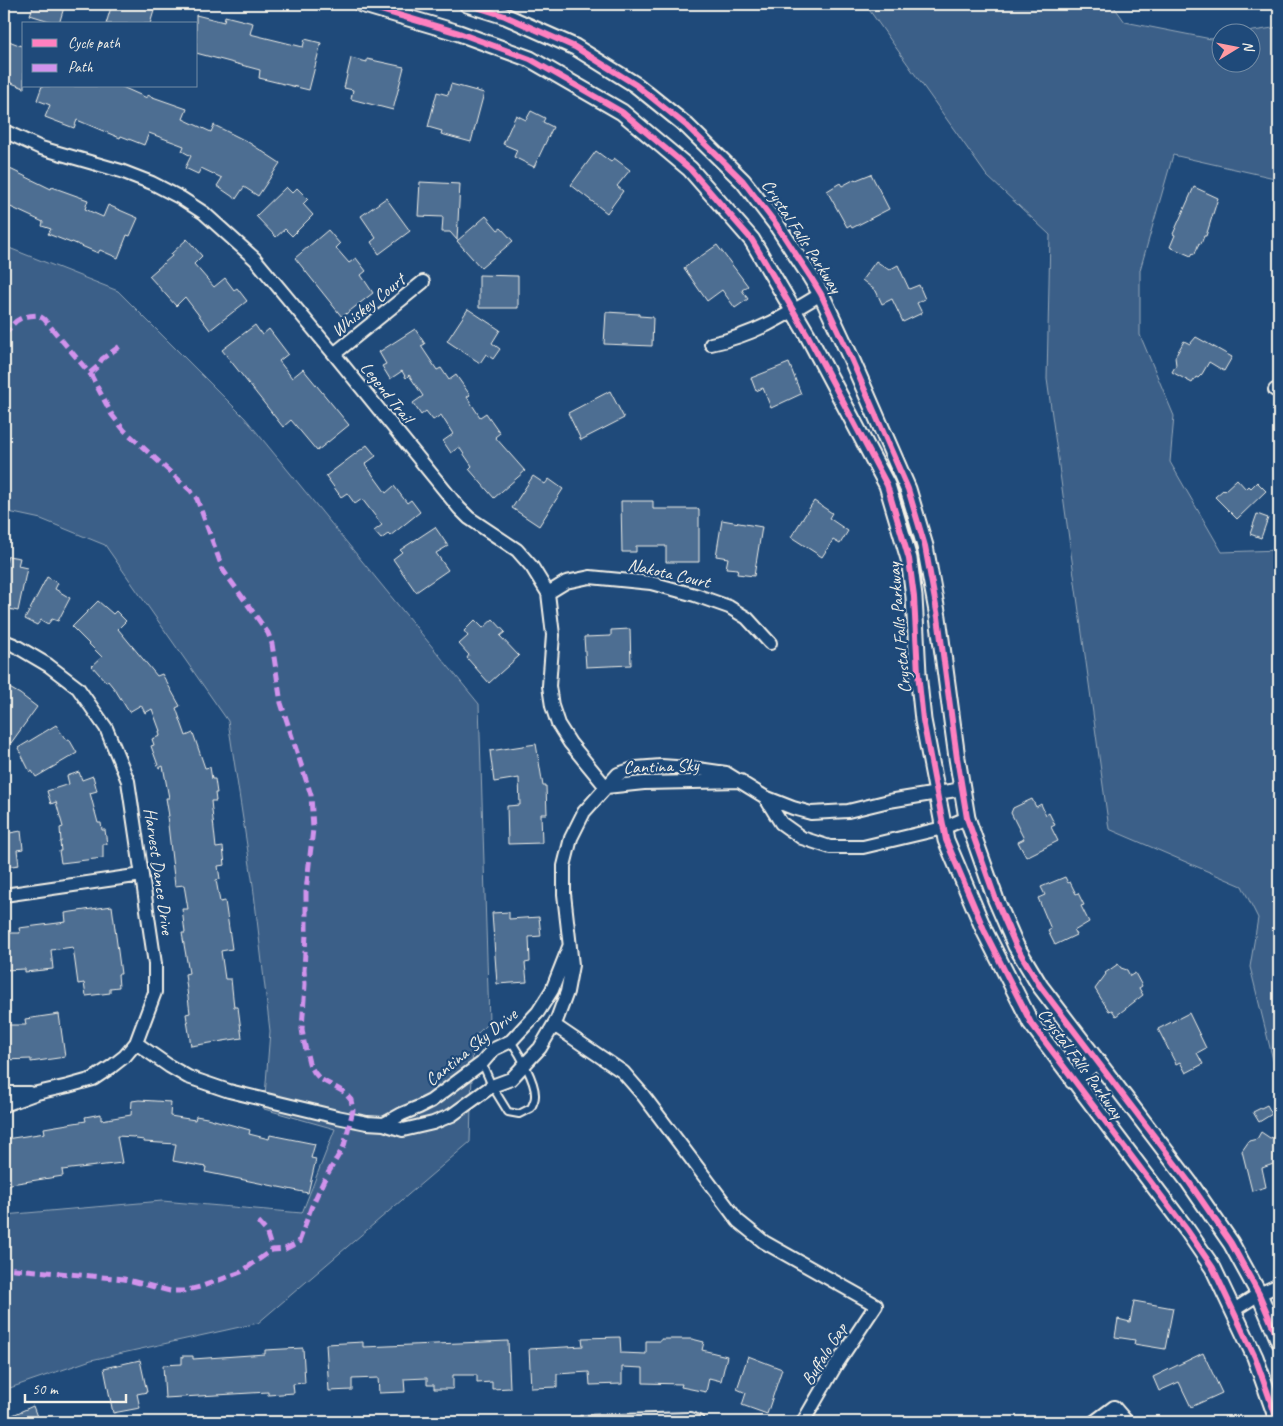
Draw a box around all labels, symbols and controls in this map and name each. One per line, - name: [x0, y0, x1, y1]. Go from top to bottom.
- legend: [22, 22, 198, 88]
- north arrow: [1210, 22, 1260, 72]
- text: Cycle path: [68, 34, 120, 53]
- text: N: [1239, 40, 1258, 54]
- text: Path: [68, 58, 94, 77]
- street label: Crystal Falls Parkway: [757, 175, 848, 299]
- street label: Whiskey Court: [327, 267, 412, 341]
- street label: Legend Trail: [356, 357, 420, 429]
- street label: Nakota Court: [626, 553, 714, 594]
- street label: Crystal Falls Parkway: [882, 560, 916, 694]
- street label: Cantina Sky: [623, 754, 701, 778]
- street label: Harvest Dance Drive: [139, 806, 179, 937]
- street label: Cantina Sky Drive: [421, 1003, 522, 1091]
- street label: Crystal Falls Parkway: [1034, 1003, 1130, 1124]
- street label: Buffalo Gap: [796, 1318, 852, 1389]
- scale bar: [25, 1371, 126, 1403]
- text: 50 m: [32, 1380, 59, 1399]

